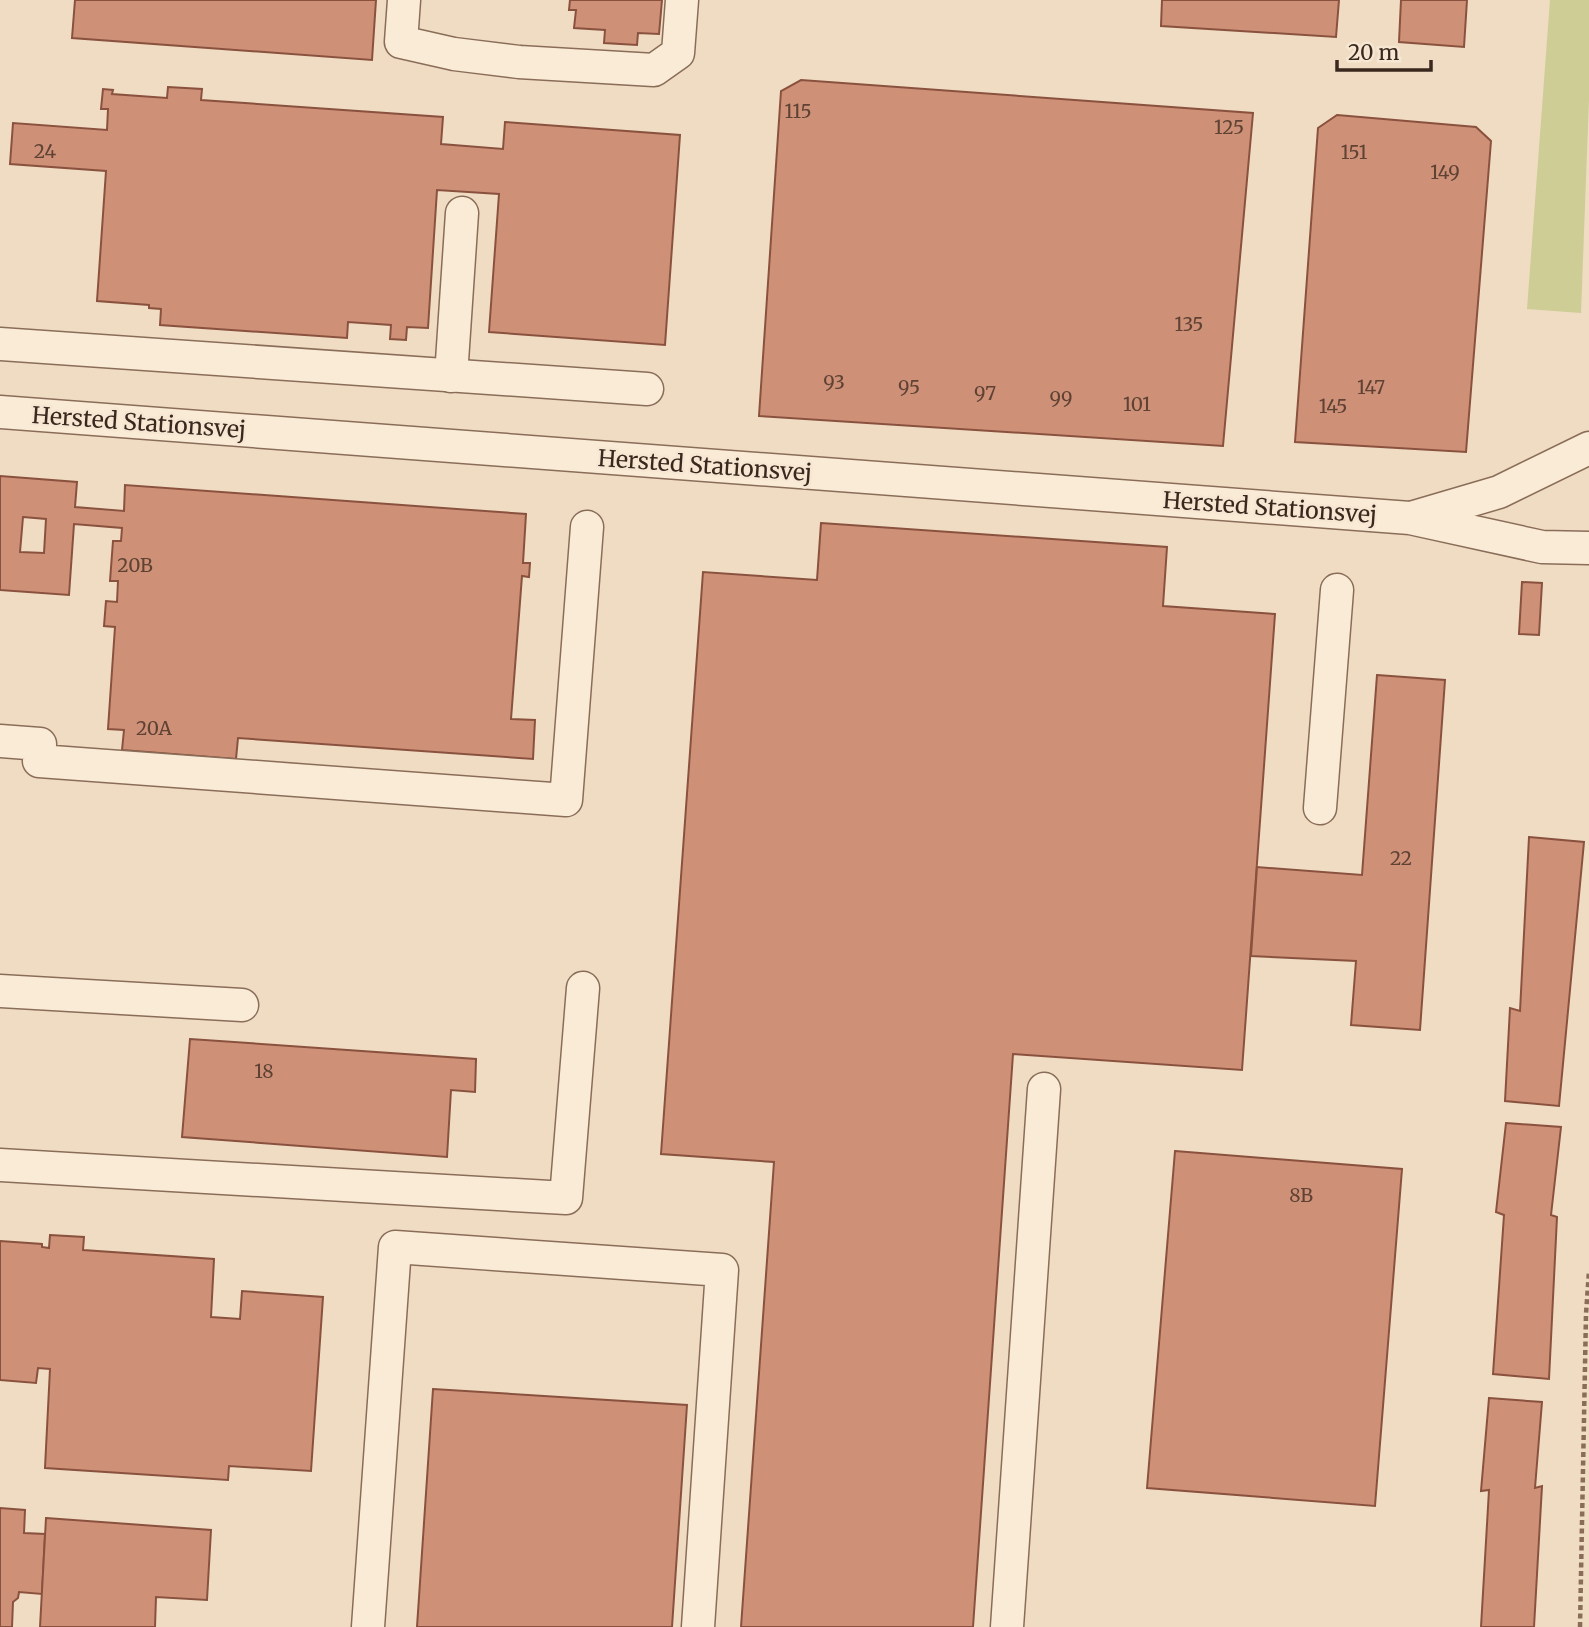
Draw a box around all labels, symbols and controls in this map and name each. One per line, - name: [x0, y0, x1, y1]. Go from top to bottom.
- scale bar: [1337, 28, 1432, 72]
- text: 20 m: [1348, 39, 1400, 66]
- house number: 115: [784, 99, 812, 123]
- house number: 125: [1214, 115, 1244, 139]
- house number: 24: [34, 139, 57, 163]
- house number: 151: [1341, 140, 1368, 164]
- house number: 149: [1430, 160, 1460, 184]
- house number: 135: [1175, 312, 1203, 336]
- house number: 93: [823, 370, 845, 394]
- house number: 95: [898, 375, 920, 399]
- house number: 147: [1357, 375, 1385, 399]
- house number: 97: [974, 381, 996, 405]
- house number: 99: [1050, 386, 1073, 410]
- house number: 101: [1123, 392, 1151, 416]
- house number: 145: [1319, 394, 1347, 418]
- street label: Hersted Stationsvej: [31, 400, 247, 444]
- street label: Hersted Stationsvej: [597, 443, 813, 487]
- street label: Hersted Stationsvej: [1162, 485, 1378, 529]
- house number: 20B: [117, 553, 153, 577]
- house number: 20A: [136, 716, 173, 740]
- house number: 22: [1390, 846, 1412, 870]
- house number: 18: [254, 1059, 274, 1083]
- house number: 8B: [1289, 1183, 1313, 1207]

